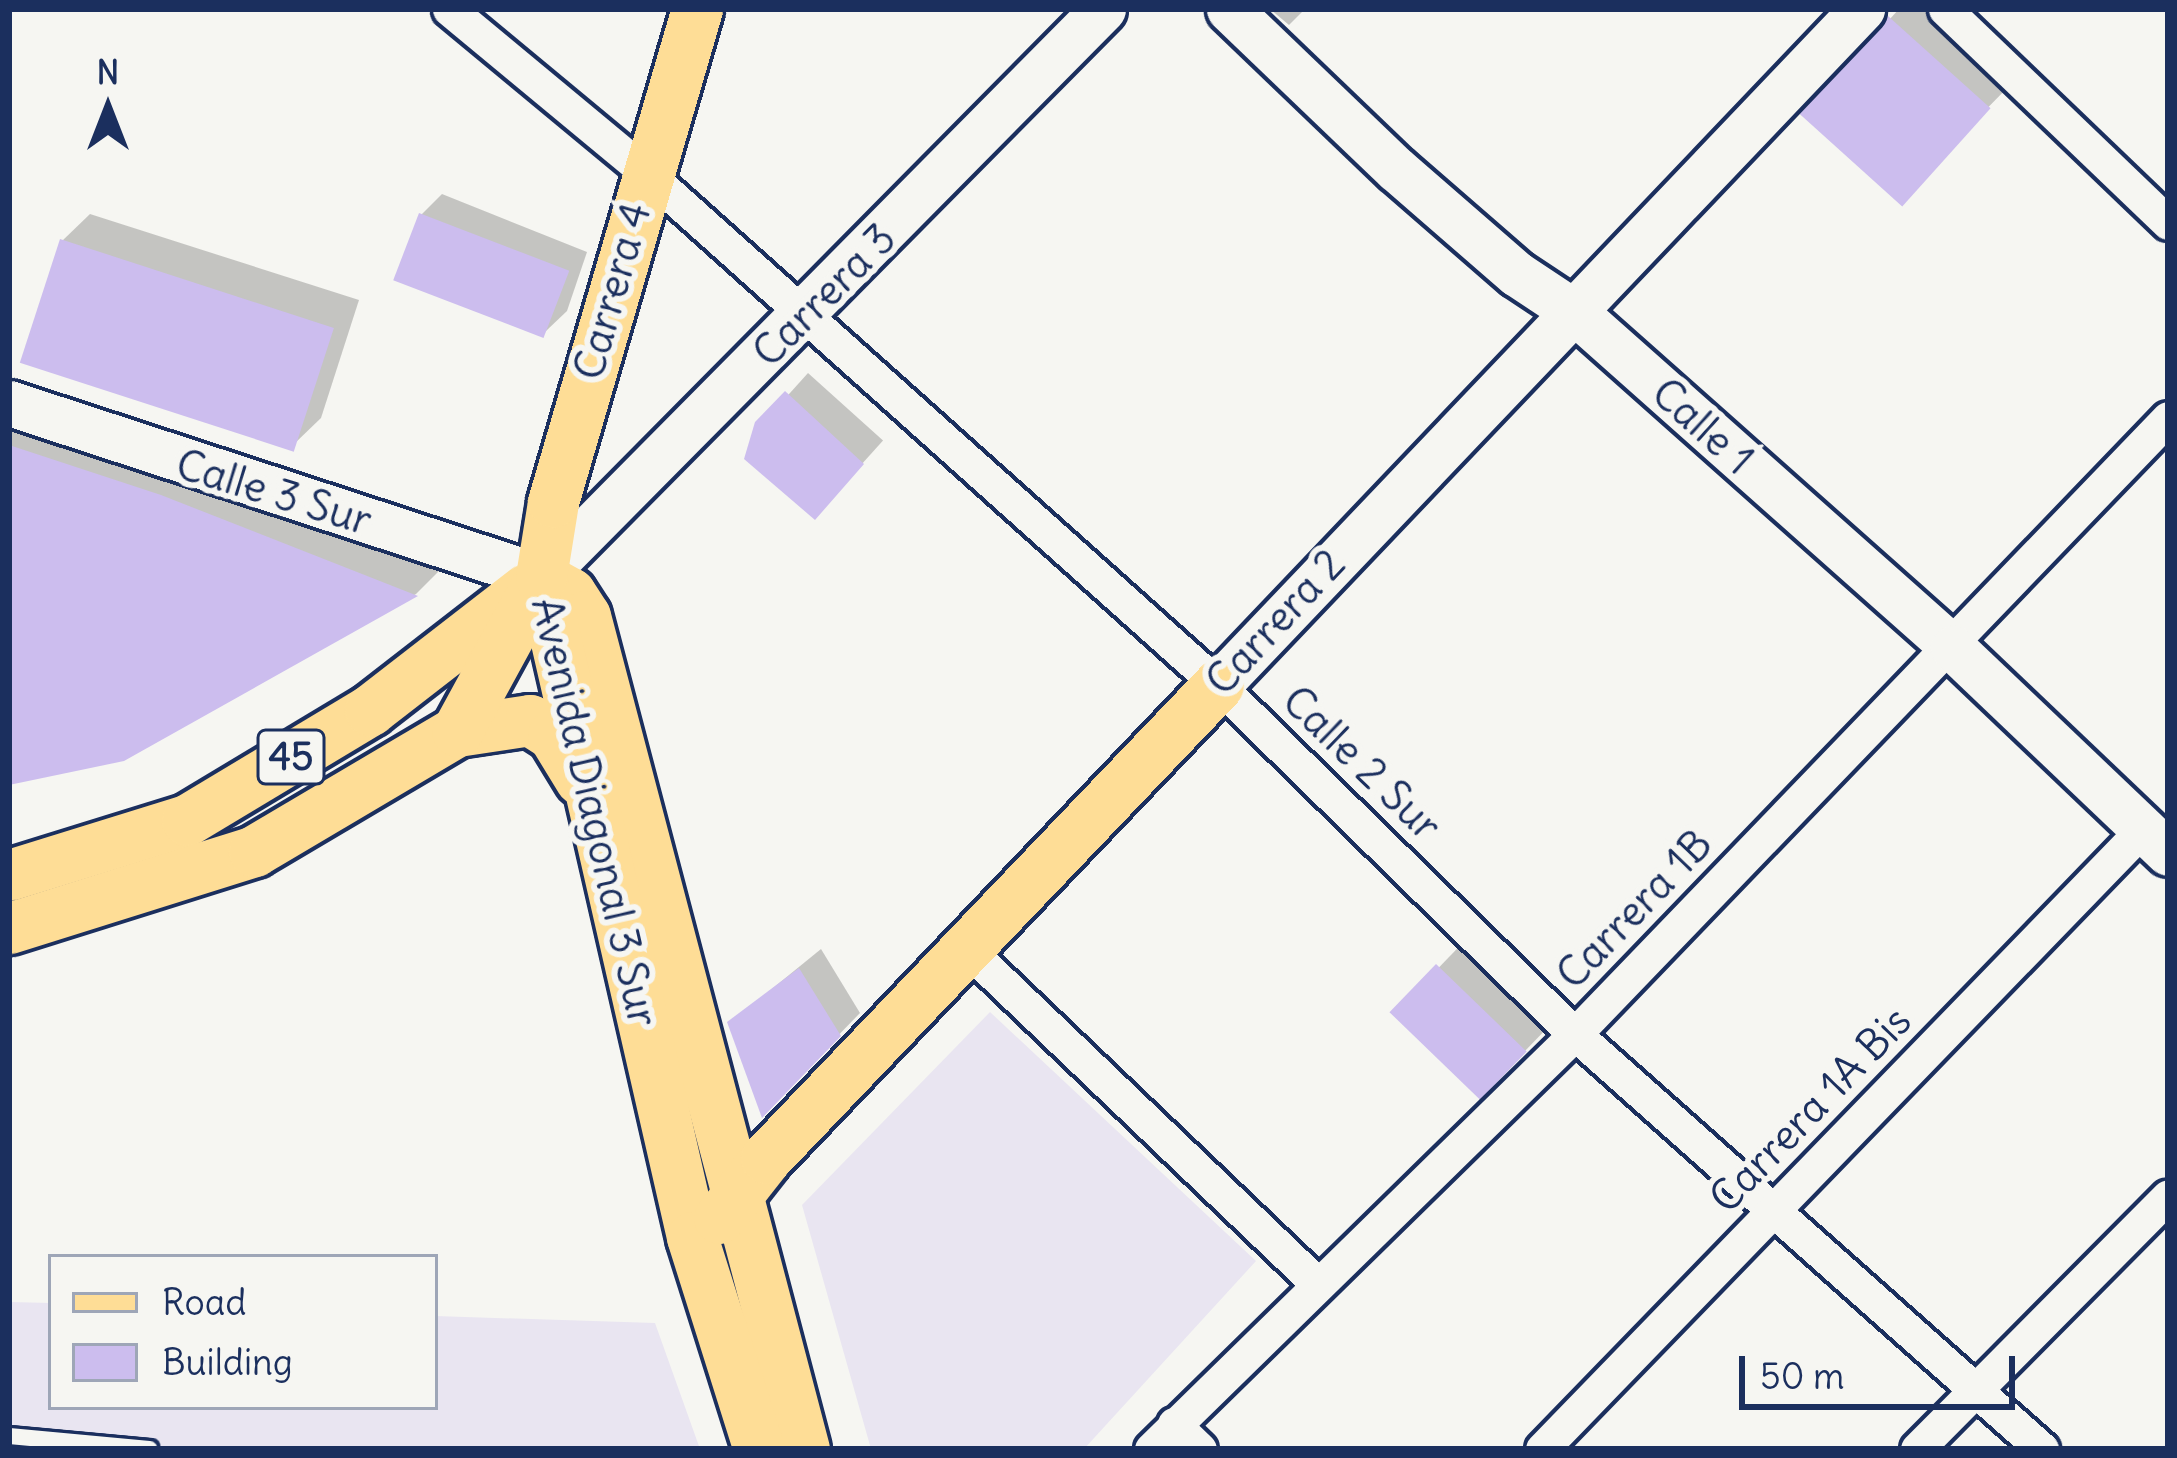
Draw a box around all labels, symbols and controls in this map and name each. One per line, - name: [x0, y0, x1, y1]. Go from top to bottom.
- north arrow: [48, 48, 168, 168]
- text: N: [97, 51, 119, 93]
- street label: Carrera 4: [563, 197, 661, 385]
- street label: Carrera 3: [742, 213, 906, 377]
- street label: Calle 1: [1642, 367, 1764, 485]
- street label: Calle 3 Sur: [170, 438, 378, 546]
- street label: Carrera 2: [1195, 539, 1355, 705]
- street label: Avenida Diagonal 3 Sur: [521, 593, 669, 1031]
- street label: Calle 2 Sur: [1272, 675, 1452, 851]
- road number: 45: [255, 724, 327, 790]
- street label: Carrera 1B: [1546, 819, 1722, 999]
- street label: Carrera 1A Bis: [1699, 995, 1921, 1223]
- legend: [48, 1254, 438, 1410]
- text: Road: [162, 1280, 246, 1325]
- scale bar: [1745, 1332, 2021, 1406]
- text: Building: [162, 1340, 293, 1385]
- text: 50 m: [1760, 1354, 1845, 1399]

